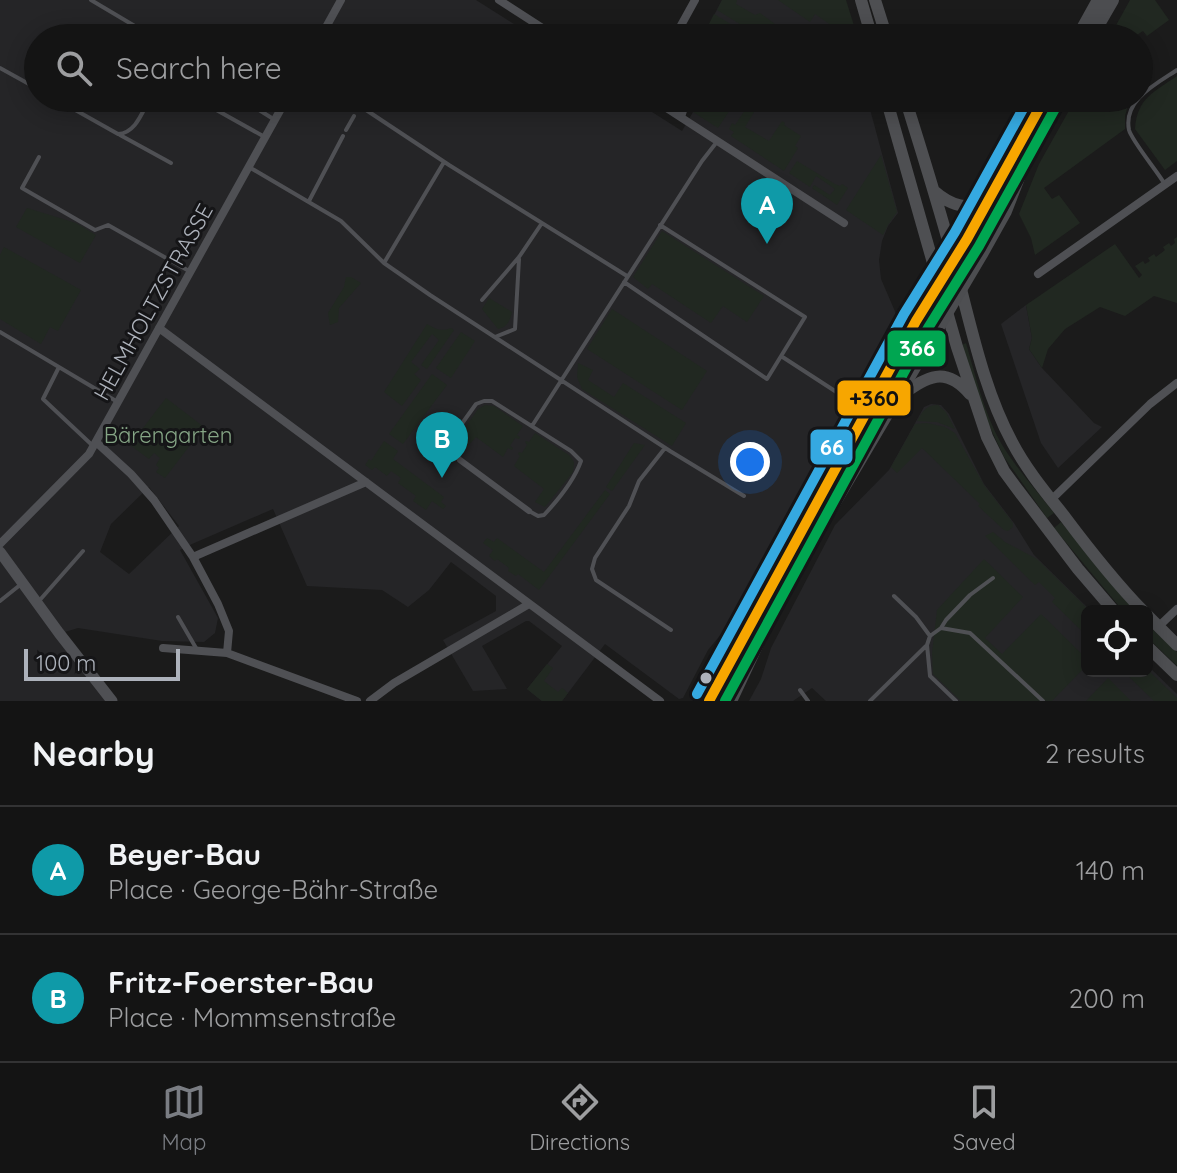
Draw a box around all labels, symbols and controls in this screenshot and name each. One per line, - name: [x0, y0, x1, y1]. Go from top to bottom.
- search box: [24, 24, 1153, 112]
- icon: search: [52, 46, 96, 90]
- text: Search here: [116, 49, 282, 87]
- pin: A: [741, 178, 793, 244]
- street label: HELMHOLTZSTRASSE: [87, 199, 219, 405]
- line badge: 366: [886, 329, 947, 368]
- text: 366: [899, 334, 935, 362]
- line badge: +360: [836, 379, 912, 417]
- text: +360: [849, 384, 899, 412]
- pin: B: [416, 412, 468, 478]
- park label: Bärengarten: [104, 421, 232, 449]
- line badge: 66: [809, 428, 854, 466]
- text: 66: [820, 433, 844, 461]
- your location: [730, 442, 770, 482]
- map controls: [1081, 605, 1153, 677]
- button: locate: [1081, 605, 1153, 677]
- scale bar: [24, 645, 180, 681]
- text: 100 m: [36, 649, 96, 677]
- unlabelled marker: [698, 670, 714, 686]
- text: Nearby: [32, 732, 155, 775]
- text: 2 results: [1045, 737, 1145, 770]
- text: Beyer-Bau: [108, 835, 261, 873]
- text: A: [50, 854, 66, 887]
- text: 140 m: [1076, 854, 1145, 887]
- text: Place · George-Bähr-Straße: [108, 873, 438, 906]
- text: Fritz-Foerster-Bau: [108, 963, 374, 1001]
- text: B: [49, 982, 67, 1015]
- text: 200 m: [1069, 982, 1145, 1015]
- text: Place · Mommsenstraße: [108, 1001, 396, 1034]
- tab: Map: [161, 1080, 206, 1156]
- tab: Directions: [529, 1080, 630, 1156]
- tab: Saved: [953, 1080, 1016, 1156]

